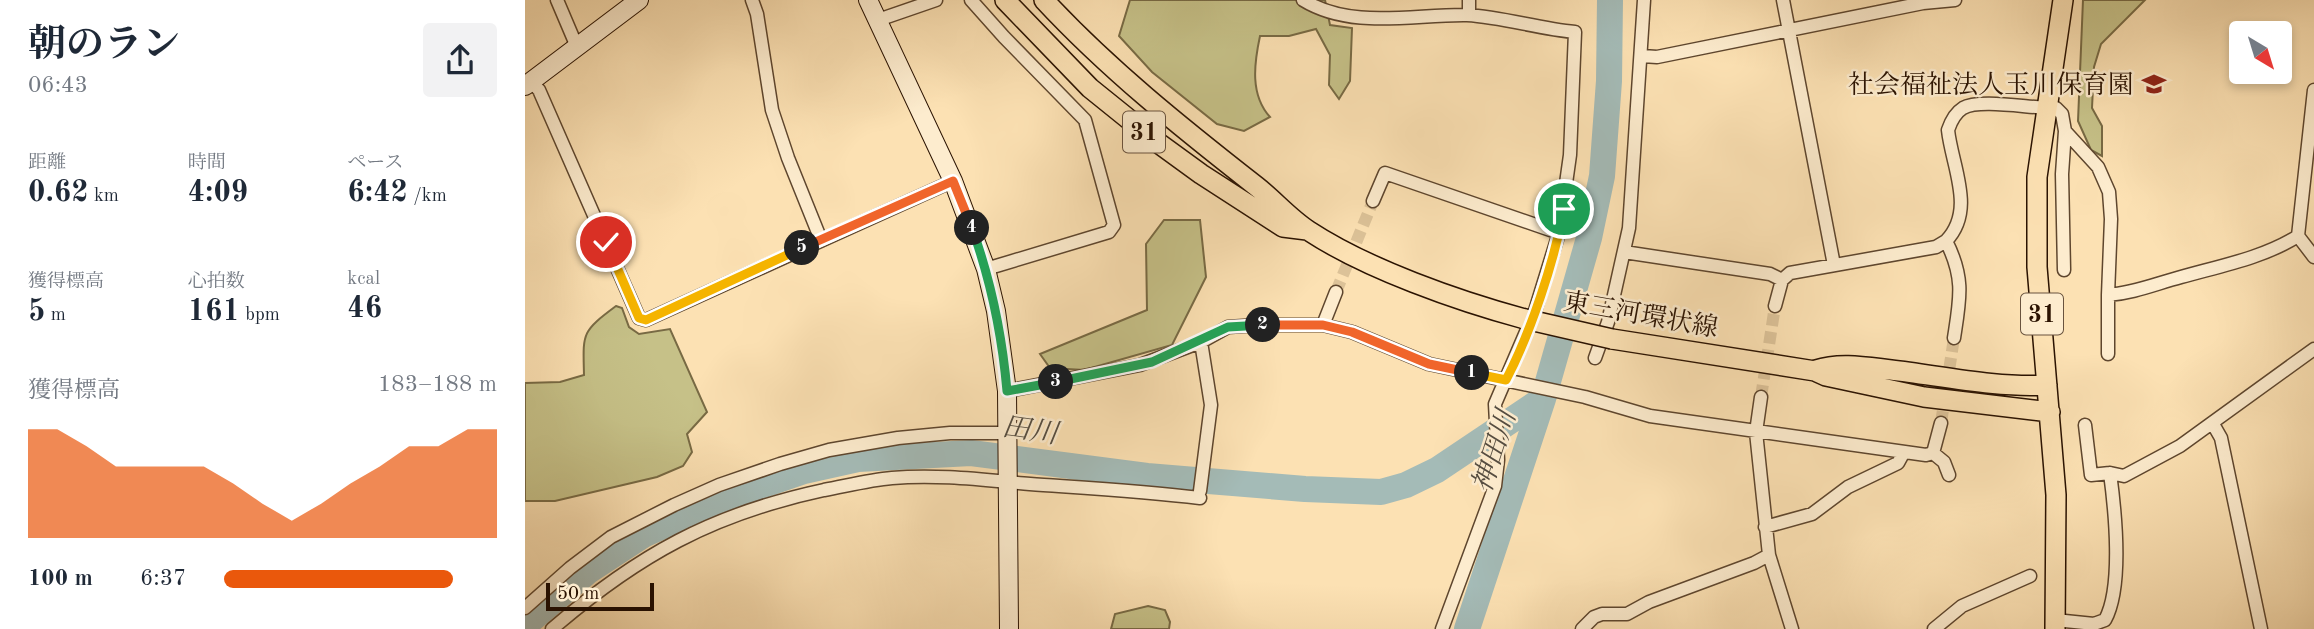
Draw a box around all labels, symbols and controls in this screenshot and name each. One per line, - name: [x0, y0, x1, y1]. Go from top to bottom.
- north arrow: [2229, 21, 2293, 84]
- map controls: [2229, 21, 2292, 84]
- button: share: [423, 23, 497, 97]
- text: 朝のラン: [28, 27, 180, 65]
- school or university icon: 社会福祉法人玉川保育園: [2140, 70, 2168, 98]
- place label: 社会福祉法人玉川保育園: [1848, 71, 2134, 99]
- text: 06:43: [28, 74, 88, 97]
- road number: 31: [1123, 112, 1165, 152]
- text: 距離: [28, 154, 66, 173]
- text: 時間: [188, 154, 226, 173]
- text: ペース: [347, 154, 403, 173]
- text: 0.62: [28, 178, 89, 208]
- text: 4:09: [188, 178, 248, 208]
- text: 6:42: [347, 178, 408, 208]
- pin: [1534, 179, 1594, 239]
- text: km: [89, 187, 119, 206]
- text: /km: [408, 187, 447, 206]
- icon: arrive: [1545, 190, 1583, 228]
- pin: 4: [955, 210, 989, 246]
- pin: [576, 212, 636, 272]
- text: 4: [966, 218, 977, 237]
- icon: check: [587, 223, 625, 261]
- pin: 5: [785, 230, 819, 266]
- text: 5: [796, 238, 807, 257]
- text: kcal: [347, 270, 380, 289]
- text: 獲得標高: [28, 273, 104, 292]
- text: 心拍数: [188, 273, 245, 292]
- street label: 東三河環状線: [1562, 288, 1720, 342]
- road number: 31: [2021, 293, 2063, 334]
- text: 46: [347, 294, 382, 324]
- text: 5: [28, 297, 45, 327]
- text: 161: [188, 297, 240, 327]
- text: m: [45, 306, 66, 325]
- text: bpm: [240, 306, 280, 325]
- pin: 2: [1245, 308, 1281, 342]
- text: 2: [1257, 315, 1268, 334]
- pin: 1: [1455, 356, 1489, 390]
- text: 1: [1466, 363, 1477, 382]
- pin: 3: [1039, 364, 1073, 400]
- text: 3: [1050, 372, 1061, 391]
- text: 183–188 m: [378, 373, 497, 396]
- text: 獲得標高: [28, 379, 120, 402]
- water label: 神田川: [1467, 404, 1523, 496]
- water label: 田川: [1000, 412, 1062, 450]
- text: 100 m: [28, 567, 93, 590]
- text: 6:37: [140, 567, 186, 590]
- scale bar: [546, 580, 655, 612]
- text: 50 m: [557, 585, 599, 604]

